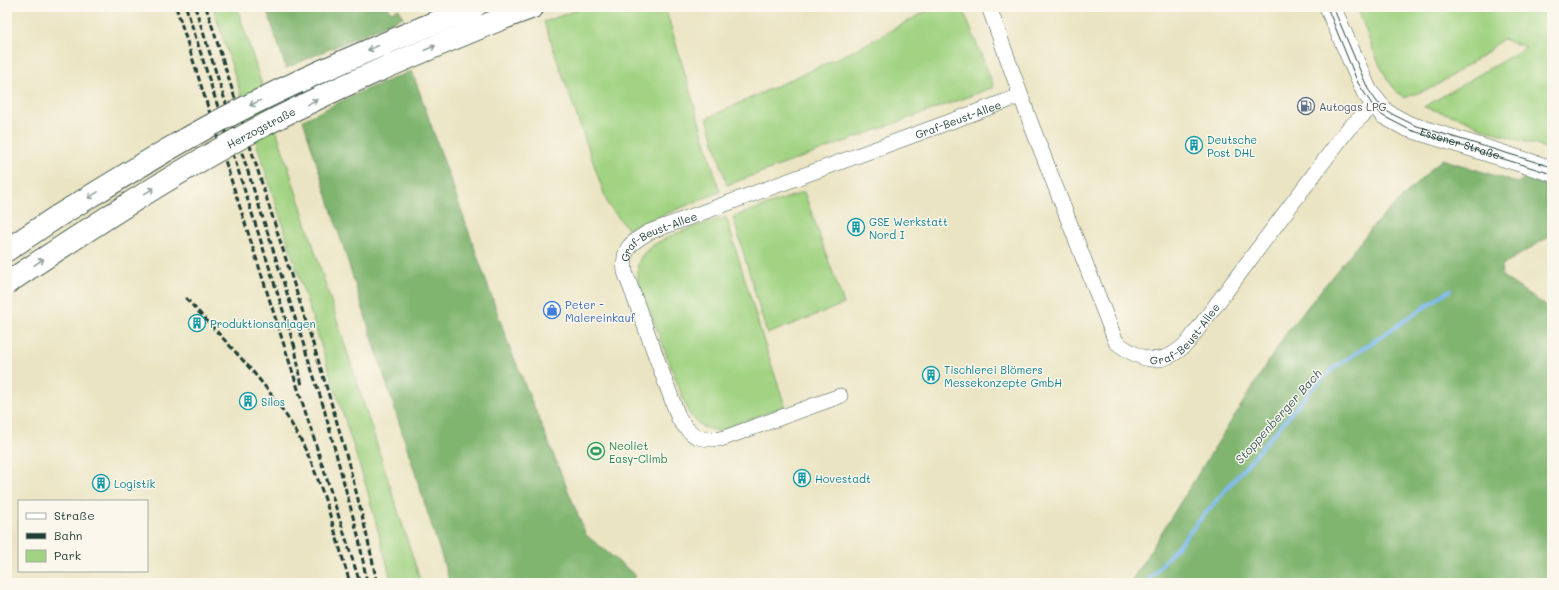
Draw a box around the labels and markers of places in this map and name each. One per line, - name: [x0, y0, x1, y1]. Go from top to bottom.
- fuel station icon: Autogas LPG: [1296, 96, 1316, 116]
- place label: Autogas LPG: [1319, 99, 1387, 114]
- place label: Deutsche Post DHL: [1207, 132, 1257, 160]
- building icon: Deutsche Post DHL: [1184, 135, 1204, 155]
- place label: GSE Werkstatt Nord I: [869, 214, 948, 242]
- building icon: GSE Werkstatt Nord I: [846, 217, 866, 237]
- place label: Peter - Malereinkauf: [565, 297, 636, 325]
- shop icon: Peter - Malereinkauf: [542, 300, 562, 320]
- building icon: Produktionsanlagen: [187, 313, 207, 333]
- place label: Produktionsanlagen: [210, 316, 316, 331]
- place label: Tischlerei Blömers Messekonzepte GmbH: [944, 362, 1062, 390]
- building icon: Tischlerei Blömers Messekonzepte GmbH: [921, 365, 941, 385]
- building icon: Silos: [238, 391, 258, 411]
- place label: Silos: [261, 394, 285, 409]
- place label: Neoliet Easy-Climb: [609, 438, 668, 466]
- sports icon: Neoliet Easy-Climb: [586, 441, 606, 461]
- building icon: Hovestadt: [792, 468, 812, 488]
- place label: Hovestadt: [815, 471, 871, 486]
- building icon: Logistik: [91, 473, 111, 493]
- place label: Logistik: [114, 476, 156, 491]

